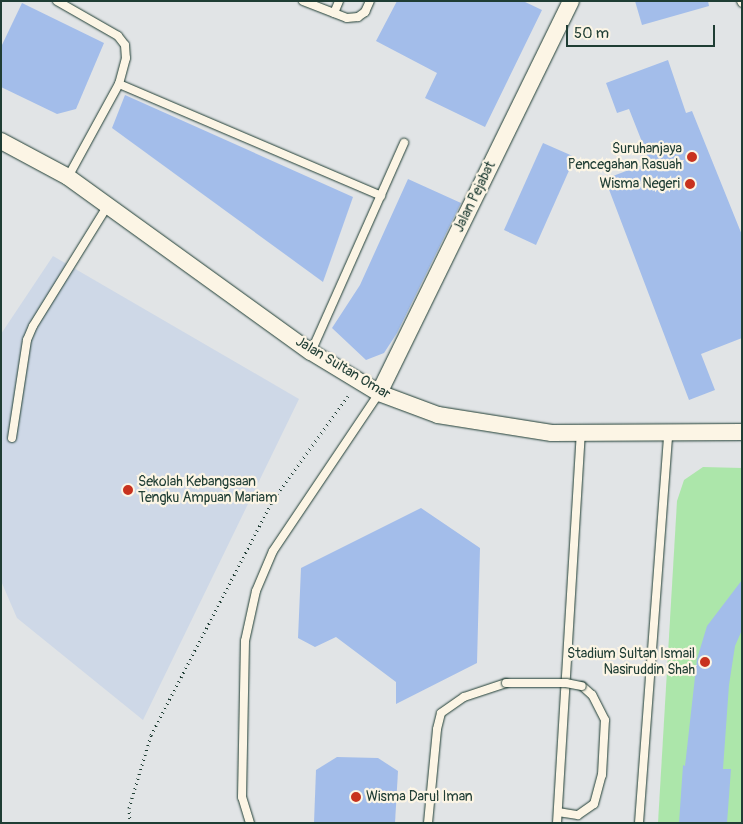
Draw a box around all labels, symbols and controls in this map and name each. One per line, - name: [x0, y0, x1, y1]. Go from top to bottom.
- scale bar: [568, 15, 717, 47]
- text: 50 m: [574, 24, 609, 43]
- place label: Suruhanjaya Pencegahan Rasuah: [568, 141, 682, 174]
- marker: Suruhanjaya Pencegahan Rasuah: [686, 151, 698, 163]
- street label: Jalan Pejabat: [451, 159, 499, 235]
- place label: Wisma Negeri: [600, 176, 680, 192]
- marker: Wisma Negeri: [684, 178, 696, 190]
- street label: Jalan Sultan Omar: [293, 333, 393, 403]
- place label: Sekolah Kebangsaan Tengku Ampuan Mariam: [138, 474, 277, 507]
- marker: Sekolah Kebangsaan Tengku Ampuan Mariam: [122, 484, 134, 496]
- place label: Stadium Sultan Ismail Nasiruddin Shah: [567, 646, 695, 679]
- marker: Stadium Sultan Ismail Nasiruddin Shah: [699, 656, 711, 668]
- place label: Wisma Darul Iman: [366, 789, 473, 805]
- marker: Wisma Darul Iman: [350, 791, 362, 803]

